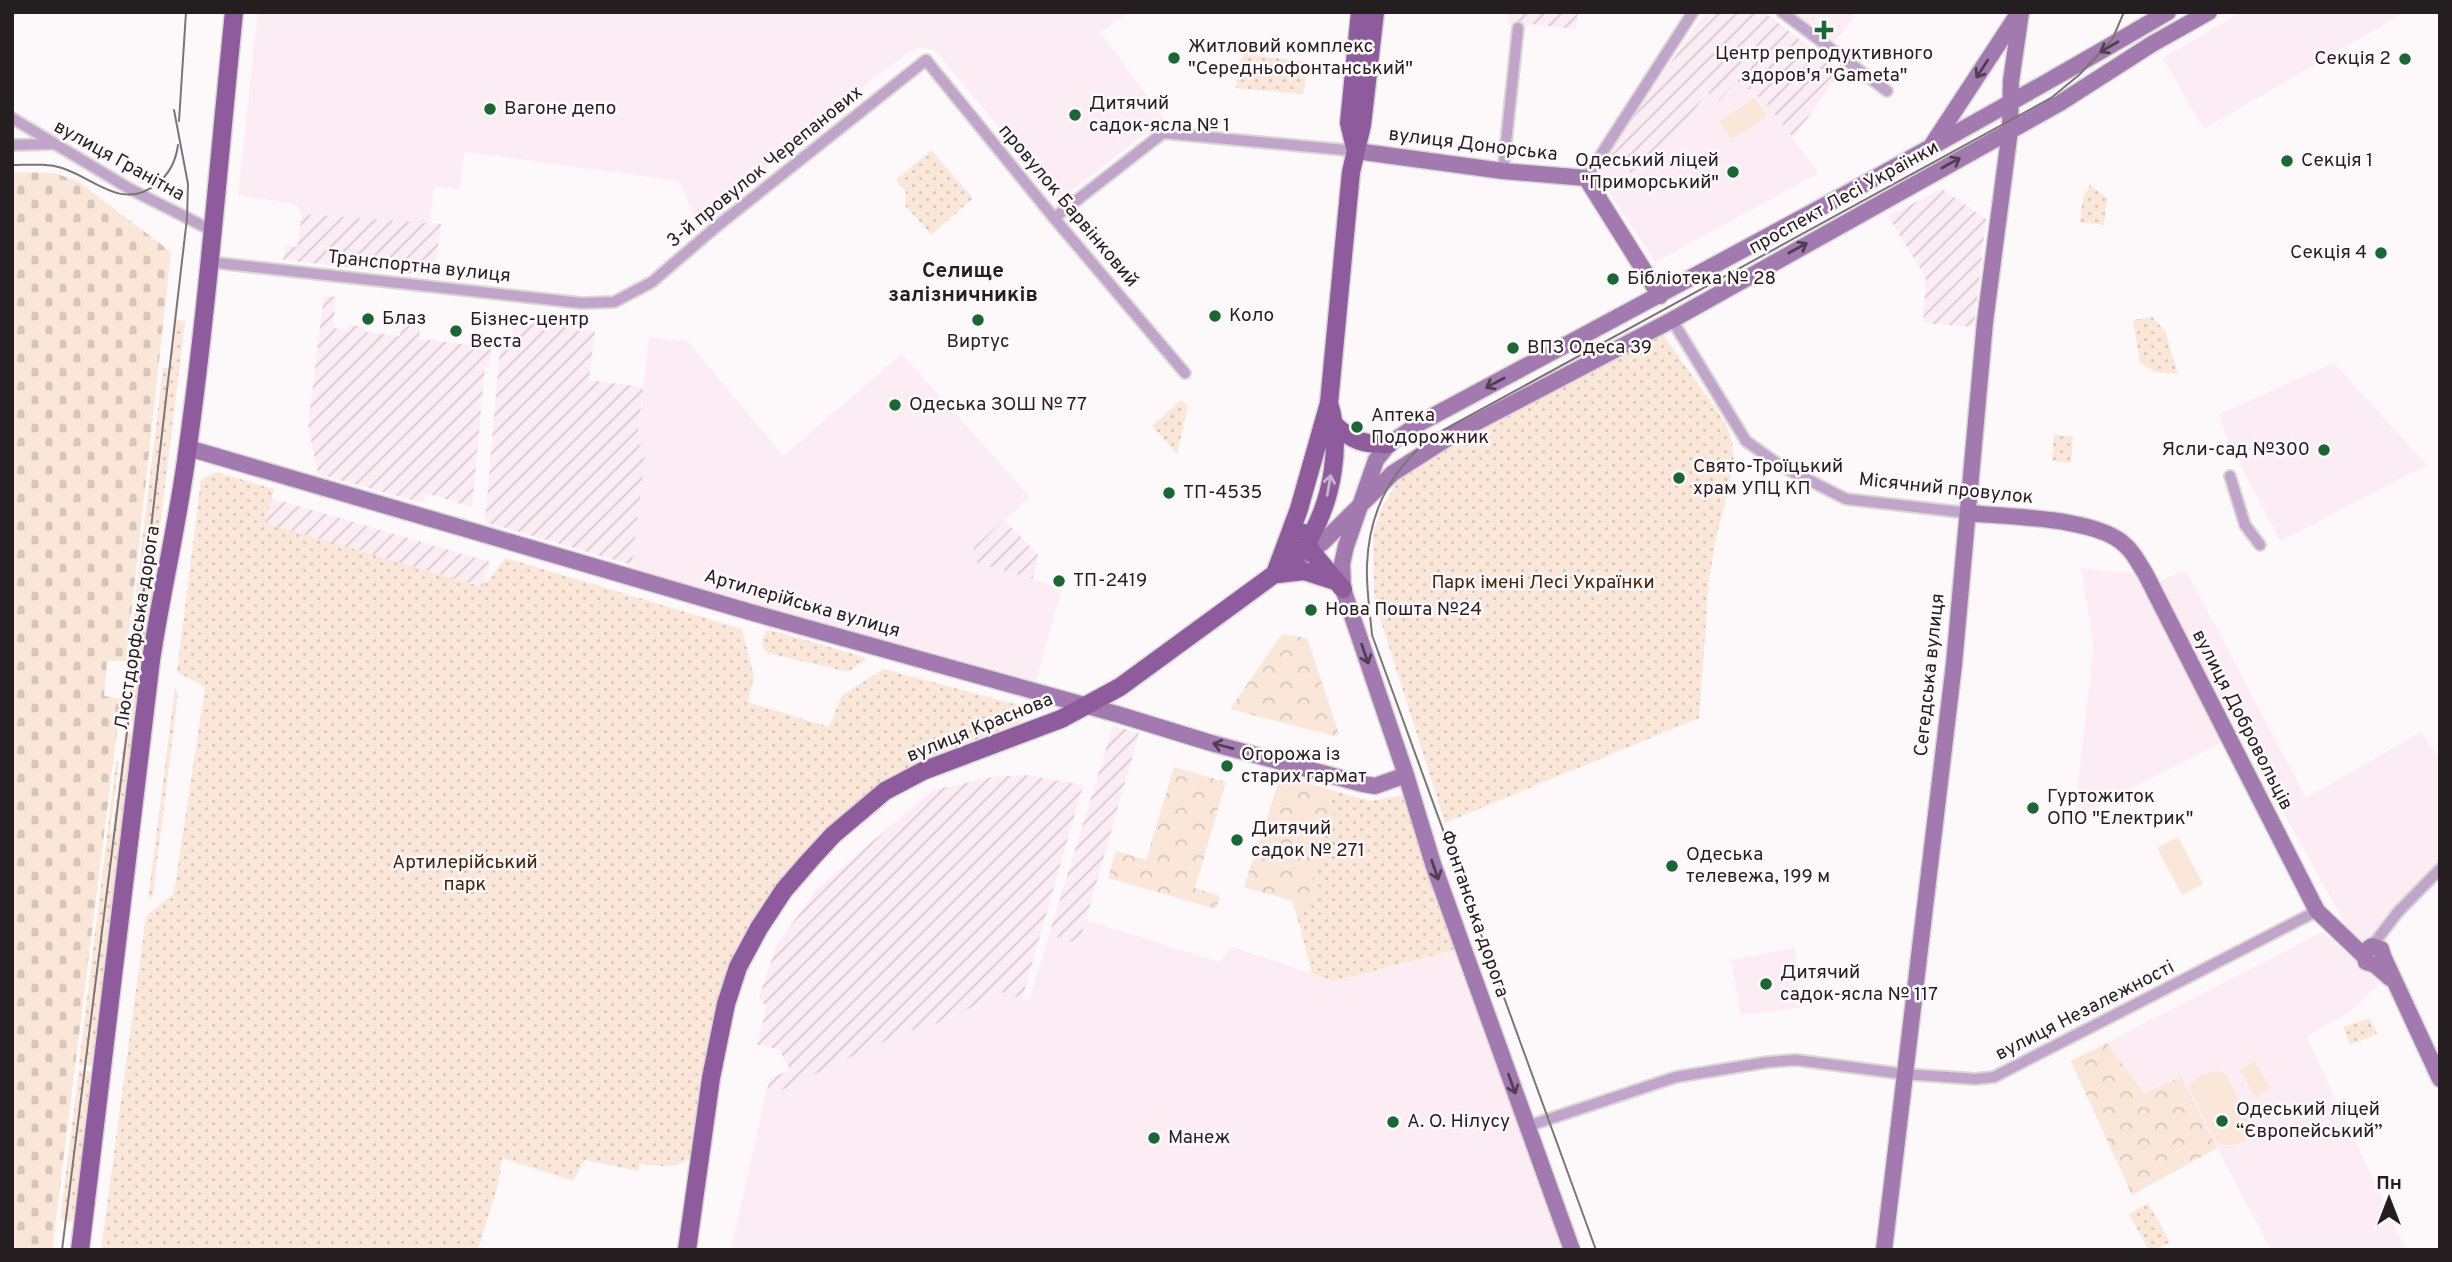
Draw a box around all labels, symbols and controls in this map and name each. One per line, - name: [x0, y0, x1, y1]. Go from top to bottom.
- marker: Центр репродуктивного здоров'я "Gameta": [1814, 20, 1834, 40]
- place label: Житловий комплекс "Середньофонтанський": [1188, 35, 1413, 81]
- one-way arrow: [2100, 40, 2120, 54]
- place label: Центр репродуктивного здоров'я "Gameta": [1715, 42, 1933, 88]
- place label: Секція 2: [2314, 47, 2391, 71]
- marker: Житловий комплекс "Середньофонтанський": [1166, 50, 1182, 66]
- marker: Секція 2: [2397, 51, 2413, 67]
- one-way arrow: [1974, 59, 1989, 78]
- street label: 3-й провулок Черепанових: [662, 81, 868, 253]
- place label: Дитячий садок-ясла № 1: [1089, 92, 1230, 138]
- place label: Вагоне депо: [504, 97, 616, 121]
- marker: Вагоне депо: [482, 101, 498, 117]
- marker: Дитячий садок-ясла № 1: [1067, 107, 1083, 123]
- street label: вулиця Гранітна: [49, 115, 189, 207]
- street label: провулок Барвінковий: [993, 120, 1143, 292]
- street label: вулиця Донорська: [1387, 123, 1559, 167]
- street label: проспект Лесі Українки: [1745, 136, 1943, 260]
- place label: Одеський ліцей "Приморський": [1575, 149, 1719, 195]
- place label: Секція 1: [2301, 149, 2373, 173]
- marker: Секція 1: [2279, 153, 2295, 169]
- one-way arrow: [1940, 156, 1960, 170]
- marker: Одеський ліцей "Приморський": [1725, 164, 1741, 180]
- one-way arrow: [1787, 241, 1807, 255]
- place label: Секція 4: [2290, 241, 2367, 265]
- street label: Транспортна вулиця: [326, 245, 512, 289]
- marker: Секція 4: [2373, 245, 2389, 261]
- district label: Селище залізничників: [888, 258, 1038, 309]
- place label: Бібліотека № 28: [1627, 267, 1776, 291]
- marker: Бібліотека № 28: [1605, 271, 1621, 287]
- place label: Коло: [1229, 304, 1274, 328]
- place label: Блаз: [382, 307, 426, 331]
- place label: Бізнес-центр Веста: [470, 308, 589, 354]
- marker: Коло: [1207, 308, 1223, 324]
- marker: Блаз: [360, 311, 376, 327]
- marker: Виртус: [970, 312, 986, 328]
- marker: Бізнес-центр Веста: [448, 323, 464, 339]
- place label: Виртус: [946, 330, 1010, 354]
- place label: ВПЗ Одеса 39: [1527, 336, 1652, 360]
- marker: ВПЗ Одеса 39: [1505, 340, 1521, 356]
- one-way arrow: [1485, 377, 1506, 390]
- place label: Одеська ЗОШ № 77: [909, 393, 1087, 417]
- marker: Одеська ЗОШ № 77: [887, 397, 903, 413]
- place label: Аптека Подорожник: [1371, 404, 1489, 450]
- marker: Аптека Подорожник: [1349, 419, 1365, 435]
- place label: Ясли-сад №300: [2162, 438, 2310, 462]
- marker: Ясли-сад №300: [2316, 442, 2332, 458]
- place label: Свято-Троїцький храм УПЦ КП: [1693, 455, 1843, 501]
- street label: Місячний провулок: [1857, 468, 2035, 510]
- marker: Свято-Троїцький храм УПЦ КП: [1671, 470, 1687, 486]
- one-way arrow: [1323, 474, 1336, 497]
- place label: ТП-4535: [1183, 481, 1262, 505]
- marker: ТП-4535: [1161, 485, 1177, 501]
- street label: Люстдорфська дорога: [110, 524, 166, 732]
- street label: Артилерійська вулиця: [701, 565, 903, 643]
- place label: ТП-2419: [1073, 569, 1147, 593]
- park label: Парк імені Лесі Українки: [1431, 571, 1655, 595]
- marker: ТП-2419: [1051, 573, 1067, 589]
- street label: Сегедська вулиця: [1909, 592, 1951, 758]
- place label: Нова Пошта №24: [1325, 598, 1482, 622]
- marker: Нова Пошта №24: [1303, 602, 1319, 618]
- street label: вулиця Добровольців: [2186, 626, 2298, 814]
- one-way arrow: [1360, 642, 1372, 664]
- street label: вулиця Краснова: [903, 688, 1057, 768]
- one-way arrow: [1212, 739, 1234, 752]
- place label: Огорожа із старих гармат: [1241, 743, 1367, 789]
- marker: Огорожа із старих гармат: [1219, 758, 1235, 774]
- place label: Гуртожиток ОПО "Електрик": [2047, 785, 2193, 831]
- marker: Гуртожиток ОПО "Електрик": [2025, 800, 2041, 816]
- place label: Дитячий садок № 271: [1251, 817, 1365, 863]
- street label: Фонтанська дорога: [1434, 827, 1514, 1001]
- marker: Дитячий садок № 271: [1229, 832, 1245, 848]
- place label: Одеська телевежа, 199 м: [1686, 843, 1830, 889]
- park label: Артилерійський парк: [392, 851, 538, 897]
- marker: Одеська телевежа, 199 м: [1664, 858, 1680, 874]
- one-way arrow: [1430, 859, 1442, 881]
- street label: вулиця Незалежності: [1992, 956, 2178, 1066]
- place label: Дитячий садок-ясла № 117: [1780, 961, 1938, 1007]
- marker: Дитячий садок-ясла № 117: [1758, 976, 1774, 992]
- one-way arrow: [1507, 1073, 1520, 1095]
- place label: Одеський ліцей “Європейський”: [2236, 1098, 2383, 1144]
- place label: А. О. Нілусу: [1407, 1110, 1510, 1134]
- marker: Одеський ліцей “Європейський”: [2214, 1113, 2230, 1129]
- marker: А. О. Нілусу: [1385, 1114, 1401, 1130]
- place label: Манеж: [1168, 1126, 1230, 1150]
- marker: Манеж: [1146, 1130, 1162, 1146]
- north arrow: [2354, 1164, 2424, 1234]
- text: Пн: [2376, 1172, 2402, 1196]

